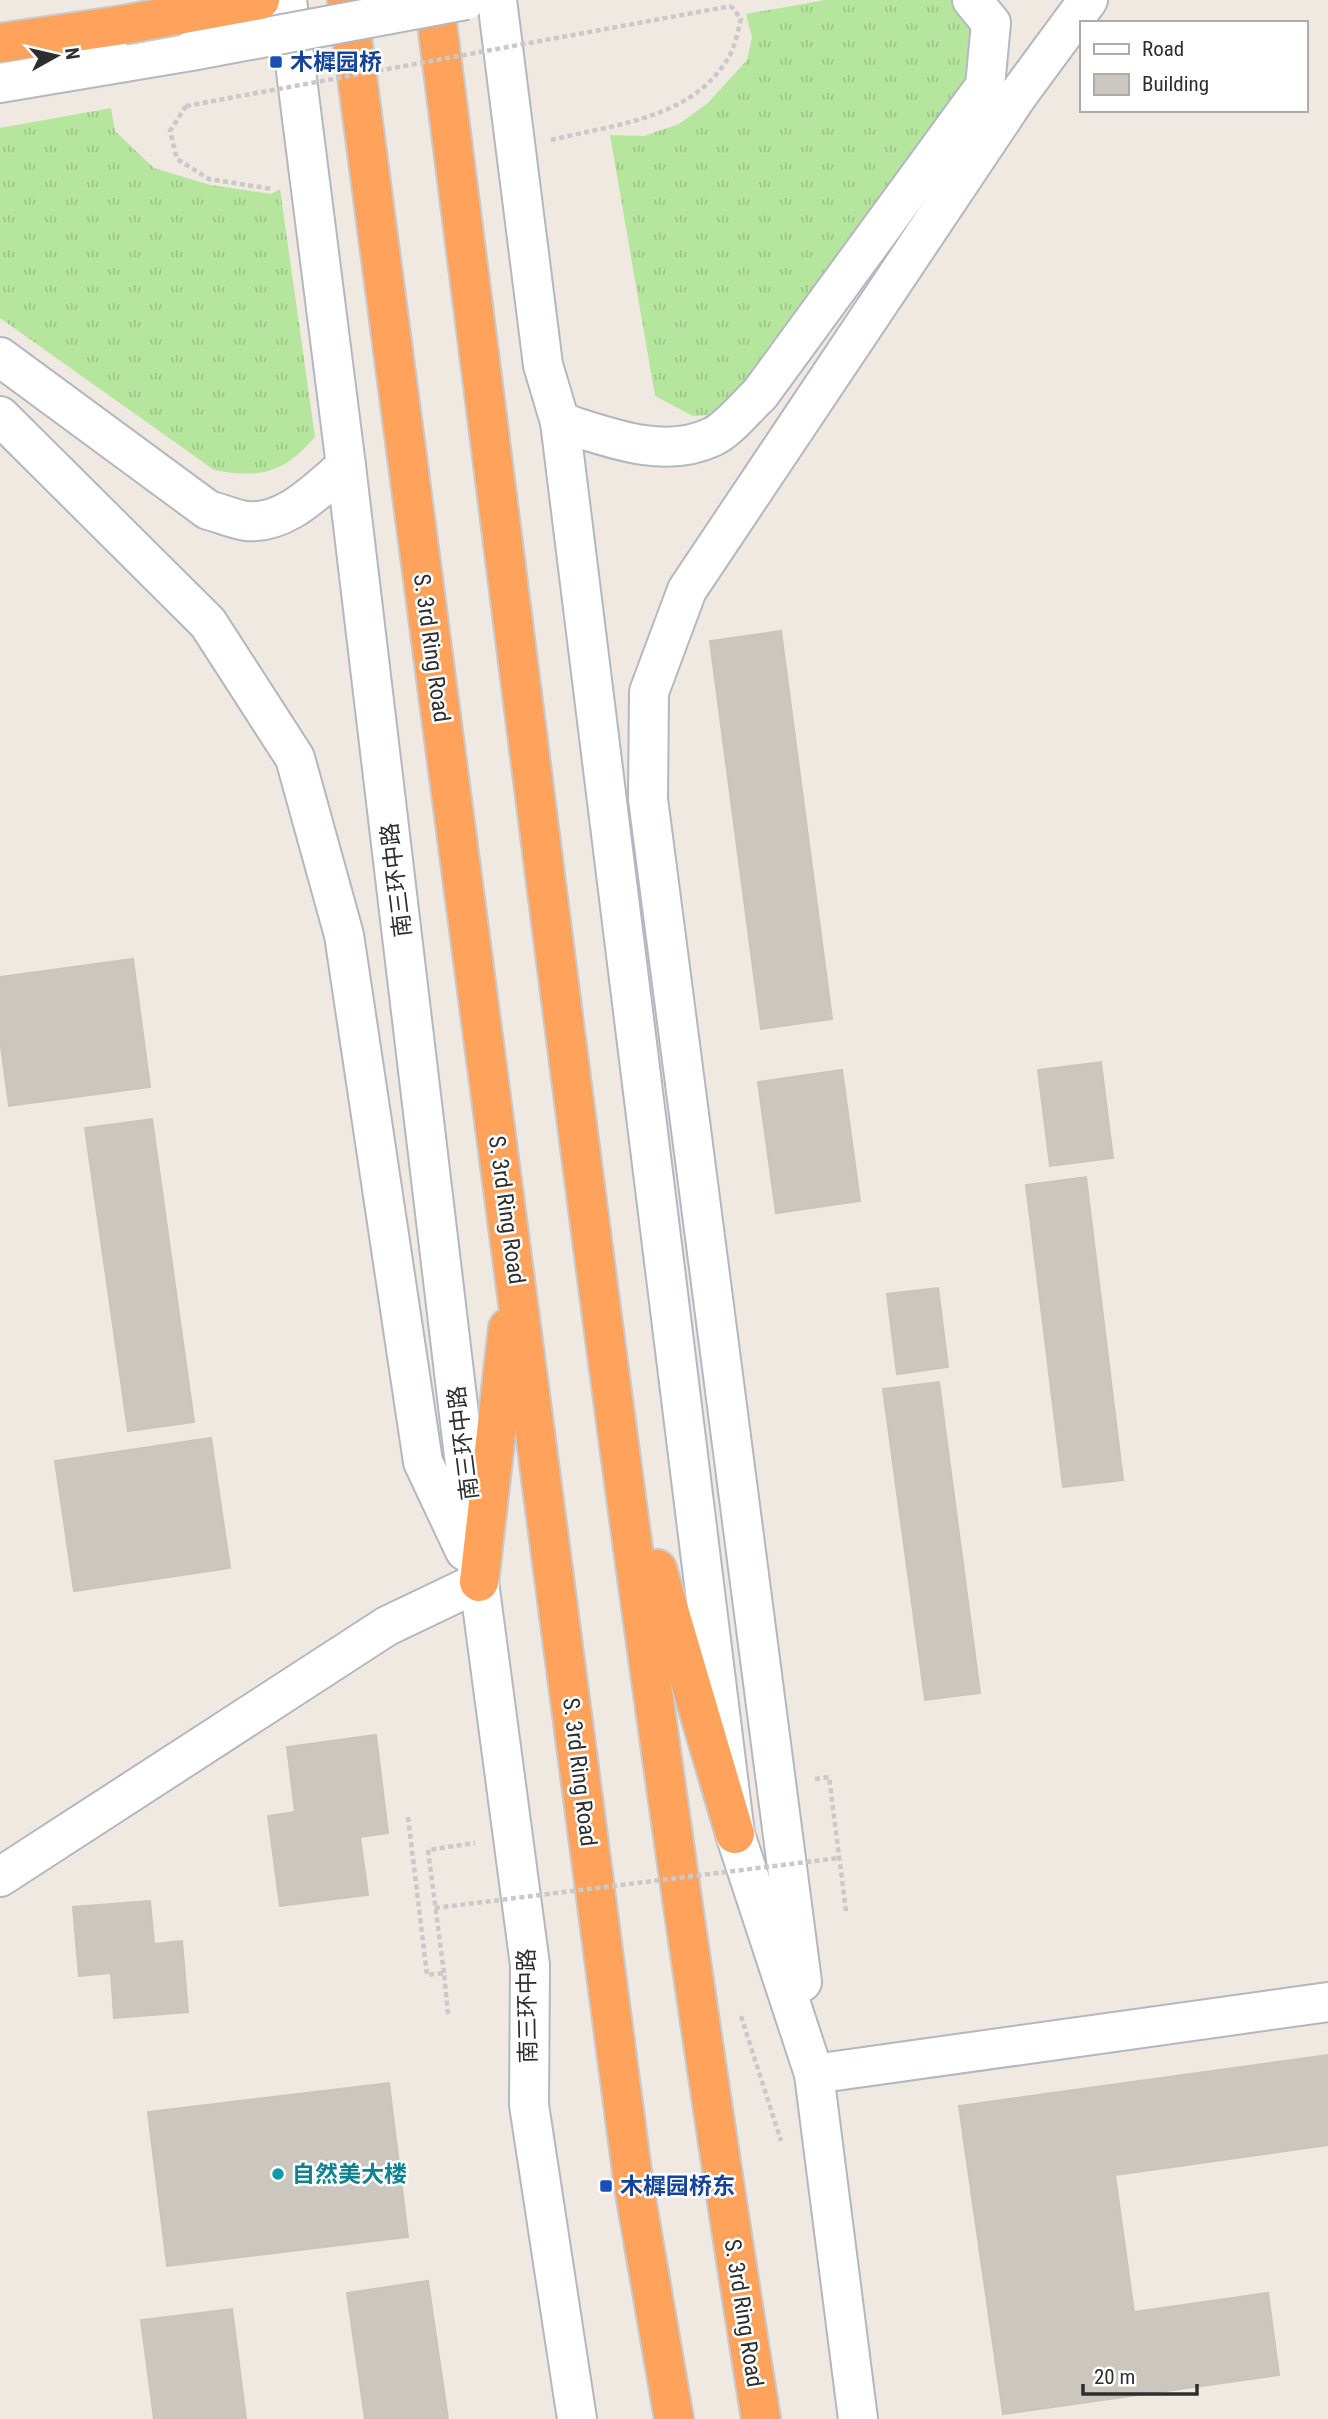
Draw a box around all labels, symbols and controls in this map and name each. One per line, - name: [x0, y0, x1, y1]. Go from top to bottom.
- north arrow: [21, 21, 91, 91]
- legend: [1080, 21, 1307, 112]
- text: Road: [1142, 37, 1184, 61]
- text: N: [60, 46, 85, 61]
- place label: 木樨园桥: [290, 49, 382, 76]
- marker: 木樨园桥: [268, 54, 284, 70]
- text: Building: [1142, 72, 1209, 96]
- street label: S. 3rd Ring Road: [408, 572, 455, 724]
- street label: 南三环中路: [376, 821, 417, 939]
- street label: S. 3rd Ring Road: [483, 1134, 530, 1286]
- street label: 南三环中路: [443, 1384, 484, 1502]
- street label: S. 3rd Ring Road: [557, 1696, 602, 1848]
- street label: 南三环中路: [513, 1948, 542, 2064]
- place label: 自然美大楼: [292, 2161, 407, 2188]
- marker: 自然美大楼: [270, 2166, 286, 2182]
- place label: 木樨园桥东: [620, 2173, 735, 2200]
- marker: 木樨园桥东: [598, 2178, 614, 2194]
- street label: S. 3rd Ring Road: [718, 2237, 769, 2389]
- scale bar: [1083, 2352, 1197, 2396]
- text: 20 m: [1094, 2365, 1135, 2389]

